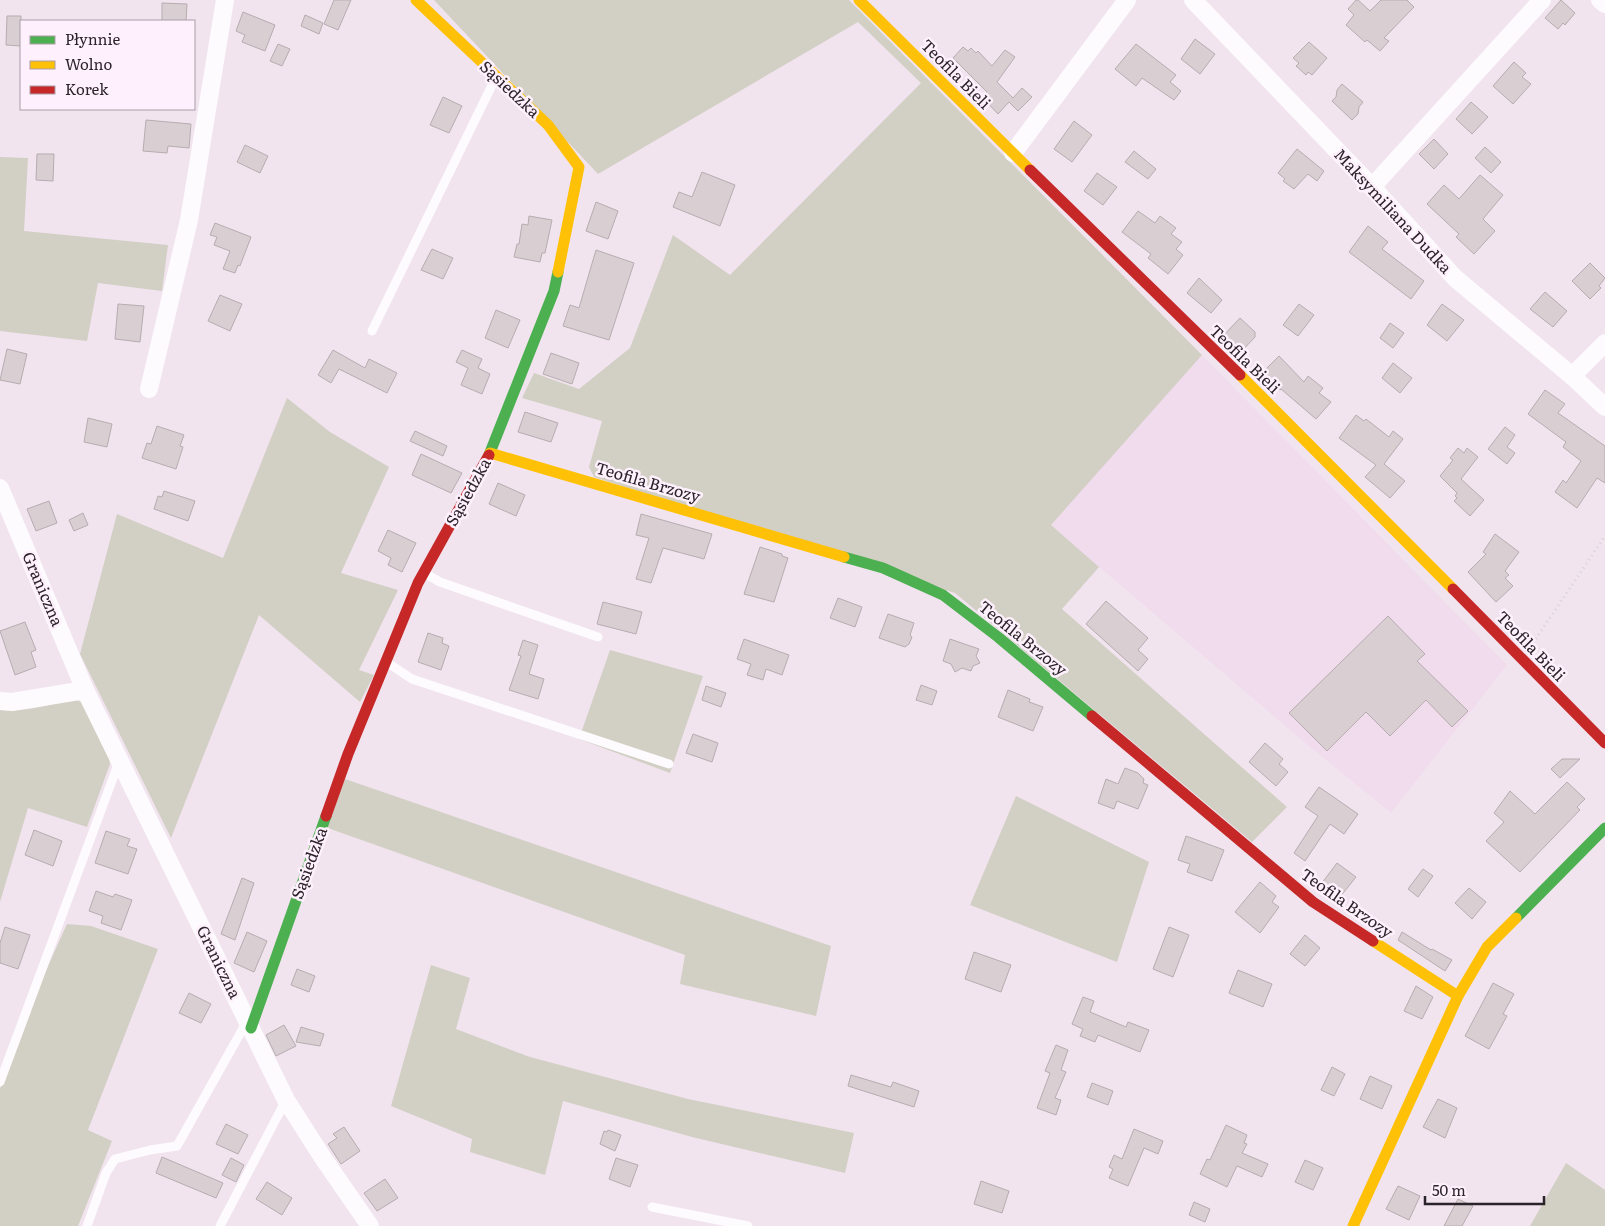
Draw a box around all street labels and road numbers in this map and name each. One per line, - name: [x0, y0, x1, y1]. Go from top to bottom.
- street label: Teofila Bieli: [916, 33, 997, 114]
- street label: Sąsiedzka: [475, 54, 546, 123]
- street label: Maksymiliana Dudka: [1329, 142, 1458, 279]
- street label: Teofila Bieli: [1205, 318, 1287, 398]
- street label: Sąsiedzka: [439, 453, 496, 530]
- street label: Teofila Brzozy: [593, 455, 704, 508]
- street label: Graniczna: [17, 548, 71, 630]
- street label: Teofila Brzozy: [974, 594, 1074, 681]
- street label: Teofila Bieli: [1492, 604, 1572, 686]
- street label: Sąsiedzka: [284, 823, 332, 902]
- street label: Teofila Brzozy: [1296, 861, 1399, 943]
- street label: Graniczna: [192, 921, 248, 1003]

